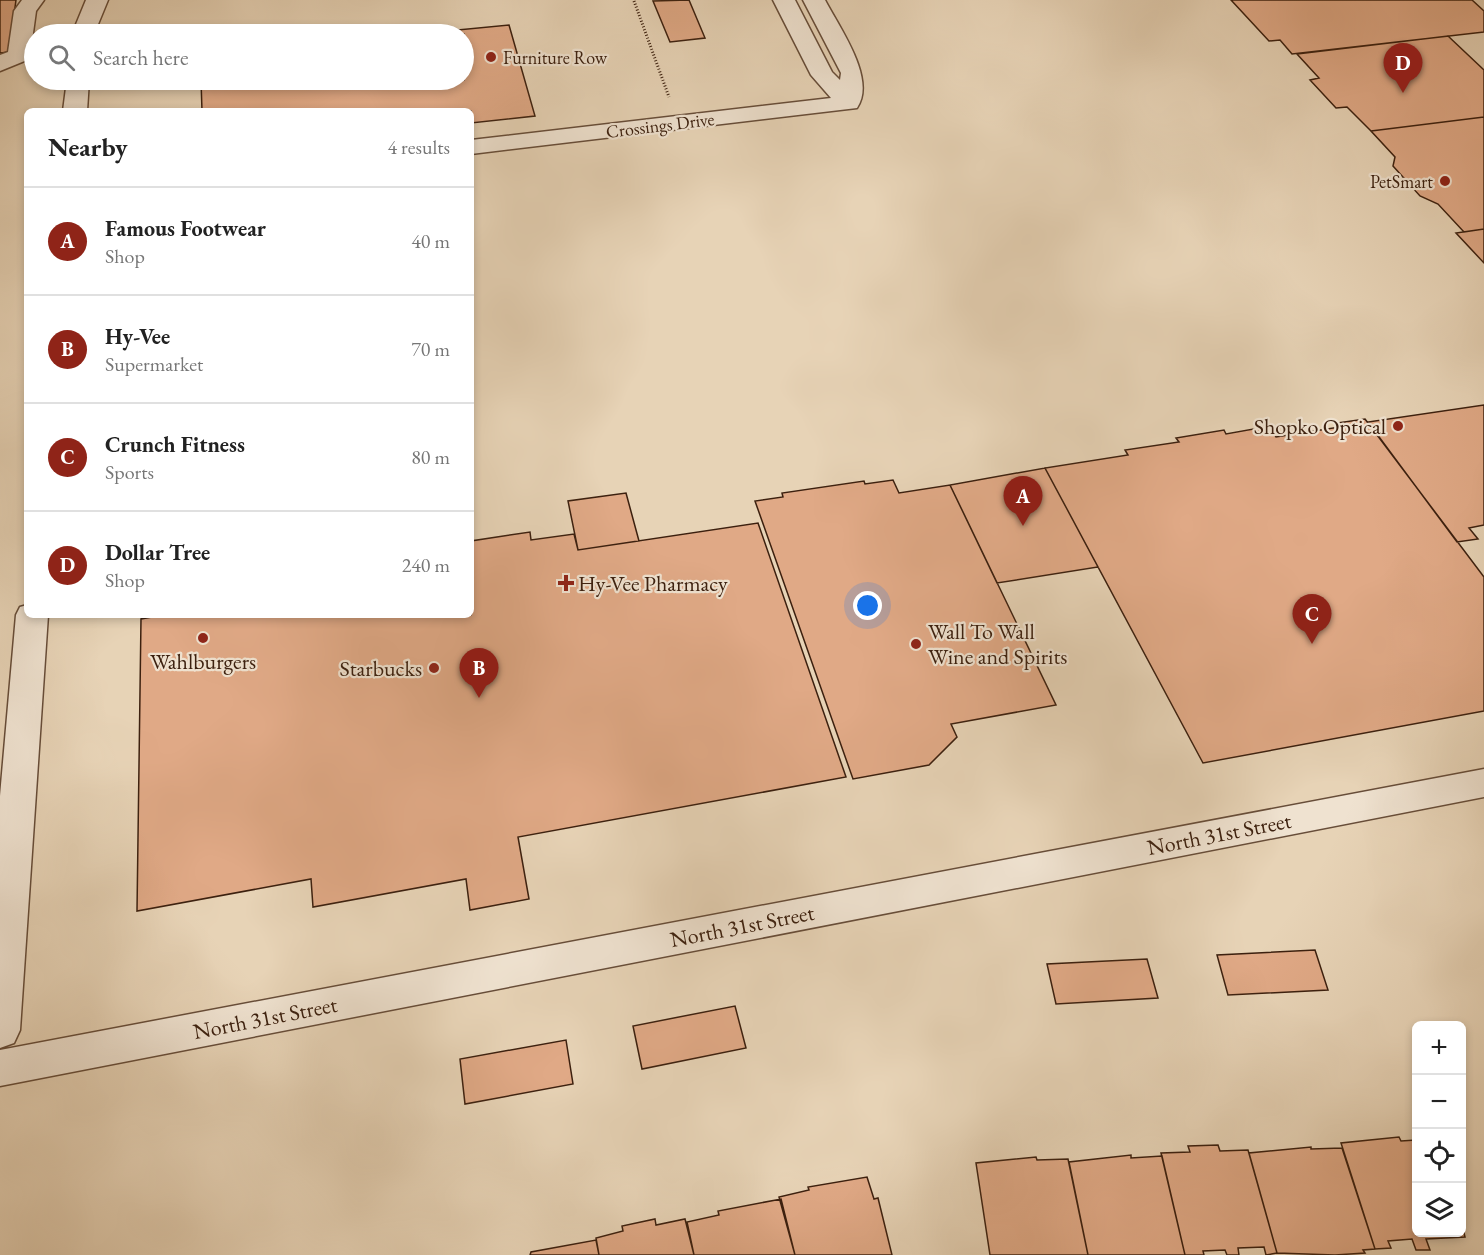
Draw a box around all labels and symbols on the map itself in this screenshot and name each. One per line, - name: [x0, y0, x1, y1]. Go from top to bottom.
- pin: D: [1384, 44, 1422, 93]
- place label: Furniture Row: [503, 46, 608, 69]
- marker: Furniture Row: [484, 50, 498, 64]
- street label: Crossings Drive: [605, 107, 715, 143]
- place label: PetSmart: [1370, 170, 1433, 193]
- marker: PetSmart: [1438, 174, 1452, 188]
- place label: Shopko Optical: [1254, 412, 1386, 441]
- marker: Shopko Optical: [1391, 419, 1405, 433]
- pin: A: [1004, 476, 1042, 526]
- place label: Hy-Vee Pharmacy: [578, 569, 728, 598]
- marker: Hy-Vee Pharmacy: [559, 576, 573, 590]
- your location: [853, 591, 882, 620]
- pin: C: [1292, 594, 1332, 644]
- place label: Wall To Wall Wine and Spirits: [928, 617, 1067, 671]
- marker: Wahlburgers: [196, 631, 210, 645]
- marker: Wall To Wall Wine and Spirits: [909, 637, 923, 651]
- place label: Wahlburgers: [150, 647, 256, 676]
- pin: B: [460, 648, 498, 698]
- place label: Starbucks: [339, 654, 422, 683]
- marker: Starbucks: [427, 661, 441, 675]
- street label: North 31st Street: [1144, 806, 1294, 862]
- street label: North 31st Street: [667, 898, 817, 954]
- street label: North 31st Street: [190, 990, 340, 1046]

